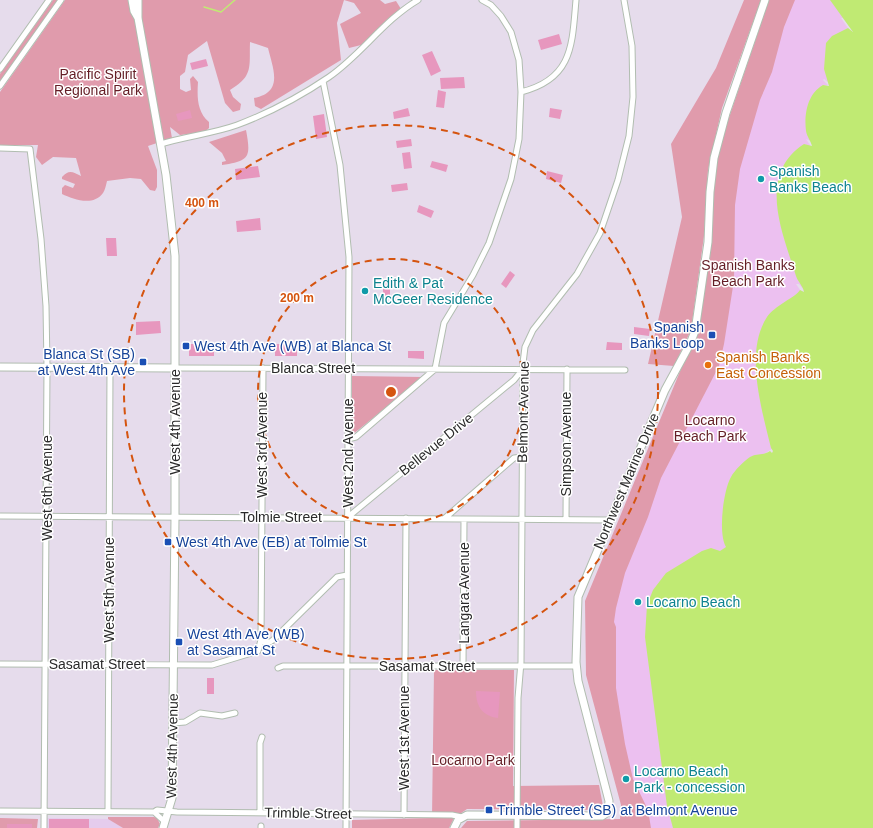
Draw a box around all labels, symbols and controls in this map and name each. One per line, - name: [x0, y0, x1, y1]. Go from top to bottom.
- park label: Pacific Spirit Regional Park: [54, 66, 143, 98]
- place label: Spanish Banks Beach: [769, 163, 852, 195]
- marker: Spanish Banks Beach: [756, 174, 766, 184]
- text: 400 m: [185, 196, 219, 210]
- park label: Spanish Banks Beach Park: [701, 257, 795, 289]
- place label: Edith & Pat McGeer Residence: [373, 275, 493, 307]
- marker: Edith & Pat McGeer Residence: [360, 286, 370, 296]
- text: 200 m: [280, 291, 314, 305]
- place label: Spanish Banks Loop: [630, 319, 704, 351]
- marker: Spanish Banks Loop: [707, 330, 717, 340]
- place label: West 4th Ave (WB) at Blanca St: [194, 338, 391, 354]
- marker: West 4th Ave (WB) at Blanca St: [181, 341, 191, 351]
- place label: Blanca St (SB) at West 4th Ave: [37, 346, 135, 378]
- place label: Spanish Banks East Concession: [716, 349, 821, 381]
- marker: Blanca St (SB) at West 4th Ave: [138, 357, 148, 367]
- street label: Blanca Street: [271, 360, 355, 376]
- marker: Spanish Banks East Concession: [703, 360, 713, 370]
- street label: Belmont Avenue: [514, 361, 532, 463]
- street label: West 4th Avenue: [167, 369, 183, 475]
- centre of rings: [384, 385, 398, 399]
- street label: Simpson Avenue: [558, 391, 574, 496]
- street label: West 3rd Avenue: [254, 392, 270, 498]
- street label: West 2nd Avenue: [340, 398, 356, 508]
- street label: Bellevue Drive: [396, 409, 476, 479]
- street label: Northwest Marine Drive: [590, 410, 662, 551]
- park label: Locarno Beach Park: [674, 412, 747, 444]
- street label: West 6th Avenue: [39, 435, 55, 541]
- street label: Tolmie Street: [240, 509, 322, 525]
- place label: West 4th Ave (EB) at Tolmie St: [176, 534, 367, 550]
- street label: West 5th Avenue: [101, 537, 117, 643]
- marker: West 4th Ave (EB) at Tolmie St: [163, 537, 173, 547]
- street label: Langara Avenue: [456, 542, 472, 644]
- place label: Locarno Beach: [646, 594, 740, 610]
- marker: Locarno Beach: [633, 597, 643, 607]
- place label: West 4th Ave (WB) at Sasamat St: [187, 626, 305, 658]
- marker: West 4th Ave (WB) at Sasamat St: [174, 637, 184, 647]
- street label: Sasamat Street: [49, 656, 145, 672]
- street label: Sasamat Street: [379, 658, 475, 674]
- street label: West 1st Avenue: [396, 686, 412, 790]
- street label: West 4th Avenue: [163, 693, 181, 799]
- park label: Locarno Park: [431, 752, 516, 768]
- place label: Locarno Beach Park - concession: [634, 763, 745, 795]
- marker: Locarno Beach Park - concession: [621, 774, 631, 784]
- place label: Trimble Street (SB) at Belmont Avenue: [497, 802, 738, 818]
- street label: Trimble Street: [264, 804, 352, 822]
- marker: Trimble Street (SB) at Belmont Avenue: [484, 805, 494, 815]

